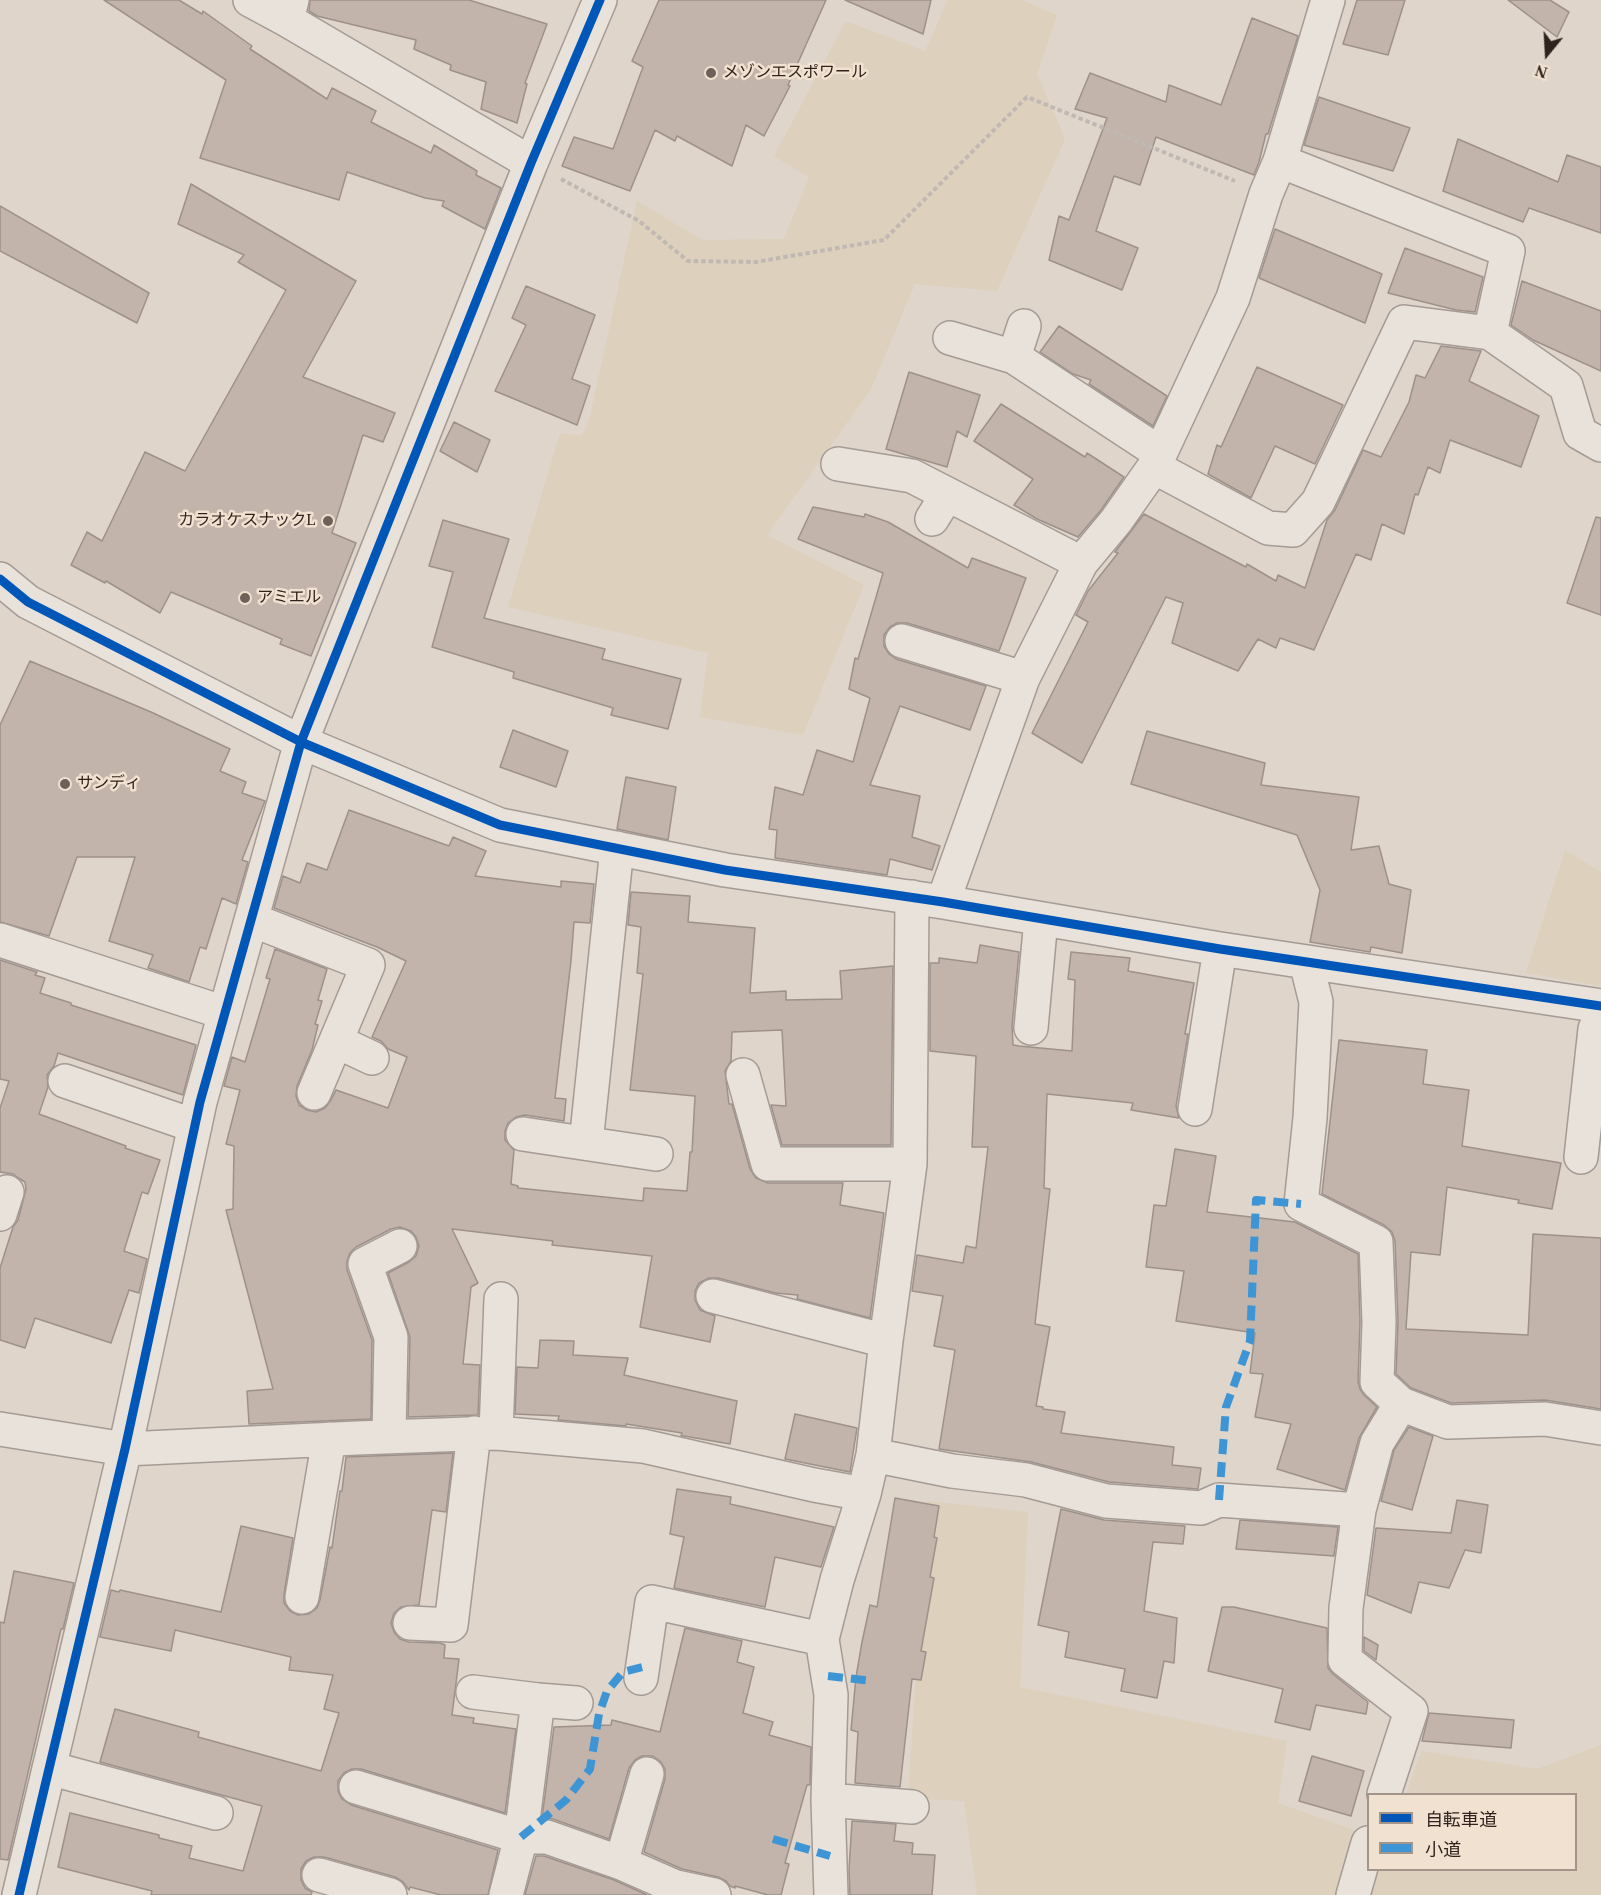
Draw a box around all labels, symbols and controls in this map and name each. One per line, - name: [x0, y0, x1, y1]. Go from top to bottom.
- north arrow: [1517, 24, 1577, 84]
- text: N: [1533, 62, 1549, 81]
- place label: メゾンエスポワール: [723, 63, 867, 83]
- marker: メゾンエスポワール: [704, 66, 718, 80]
- place label: カラオケスナックL: [178, 511, 316, 531]
- marker: カラオケスナックL: [321, 514, 335, 528]
- place label: アミエル: [257, 588, 321, 608]
- marker: アミエル: [238, 591, 252, 605]
- place label: サンディ: [77, 774, 141, 794]
- marker: サンディ: [58, 777, 72, 791]
- legend: [1367, 1793, 1577, 1871]
- text: 自転車道: [1425, 1810, 1497, 1830]
- text: 小道: [1425, 1840, 1461, 1860]

